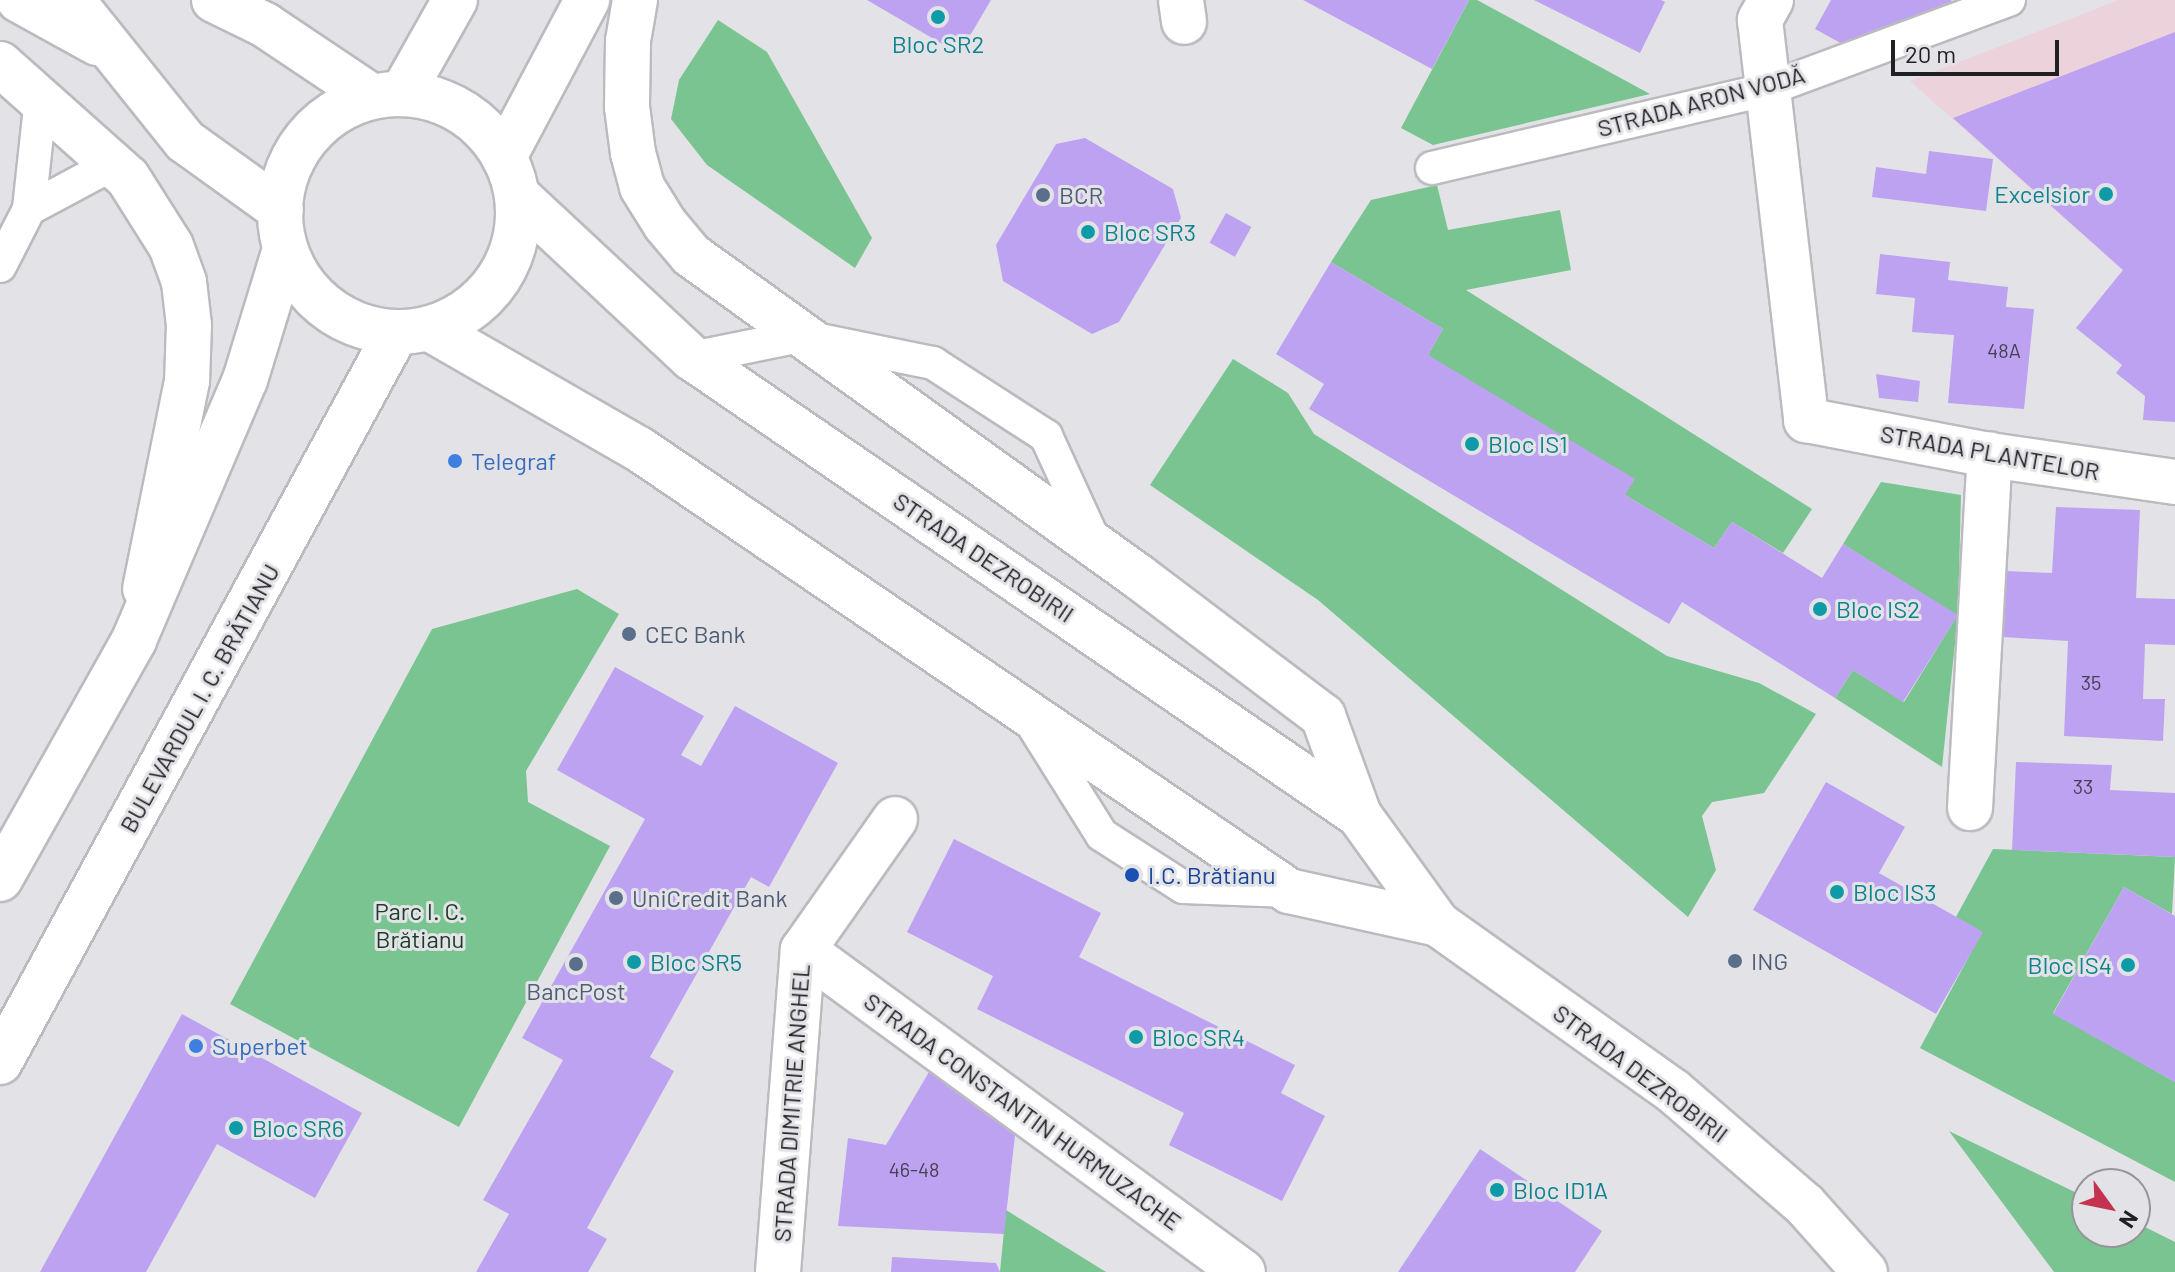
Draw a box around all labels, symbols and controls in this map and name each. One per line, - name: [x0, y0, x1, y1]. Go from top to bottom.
- marker: Bloc SR2: [929, 8, 947, 26]
- scale bar: [1895, 24, 2063, 74]
- place label: Bloc SR2: [892, 30, 984, 58]
- text: 20 m: [1905, 39, 1956, 68]
- street label: STRADA ARON VODĂ: [1594, 59, 1808, 143]
- place label: Excelsior: [1994, 180, 2090, 208]
- place label: BCR: [1059, 181, 1103, 209]
- marker: Excelsior: [2097, 185, 2115, 203]
- marker: BCR: [1034, 186, 1052, 204]
- place label: Bloc SR3: [1104, 218, 1196, 246]
- marker: Bloc SR3: [1079, 223, 1097, 241]
- house number: 48A: [1987, 338, 2021, 362]
- street label: STRADA PLANTELOR: [1878, 419, 2102, 485]
- place label: Bloc IS1: [1488, 430, 1568, 458]
- marker: Bloc IS1: [1463, 435, 1481, 453]
- place label: Telegraf: [471, 447, 556, 475]
- marker: Telegraf: [446, 452, 464, 470]
- street label: STRADA DEZROBIRII: [888, 486, 1080, 628]
- street label: BULEVARDUL I. C. BRĂTIANU: [113, 559, 285, 837]
- place label: Bloc IS2: [1836, 595, 1920, 623]
- marker: Bloc IS2: [1811, 600, 1829, 618]
- place label: CEC Bank: [645, 620, 746, 648]
- marker: CEC Bank: [620, 625, 638, 643]
- house number: 35: [2081, 670, 2101, 694]
- house number: 33: [2073, 774, 2093, 798]
- place label: I.C. Brătianu: [1148, 861, 1276, 889]
- marker: I.C. Brătianu: [1123, 866, 1141, 884]
- place label: Bloc IS3: [1853, 878, 1937, 906]
- marker: Bloc IS3: [1828, 883, 1846, 901]
- place label: UniCredit Bank: [632, 884, 787, 912]
- marker: UniCredit Bank: [607, 889, 625, 907]
- park label: Parc I. C. Brătianu: [374, 897, 466, 953]
- place label: ING: [1751, 947, 1788, 975]
- place label: Bloc SR5: [650, 948, 742, 976]
- place label: Bloc IS4: [2028, 951, 2112, 979]
- marker: ING: [1726, 952, 1744, 970]
- marker: Bloc SR5: [625, 953, 643, 971]
- marker: BancPost: [567, 955, 585, 973]
- marker: Bloc IS4: [2119, 956, 2137, 974]
- street label: STRADA DIMITRIE ANGHEL: [767, 963, 815, 1243]
- place label: BancPost: [526, 977, 626, 1005]
- street label: STRADA CONSTANTIN HURMUZACHE: [859, 986, 1187, 1236]
- street label: STRADA DEZROBIRII: [1548, 998, 1734, 1148]
- place label: Bloc SR4: [1152, 1023, 1245, 1051]
- marker: Bloc SR4: [1127, 1028, 1145, 1046]
- place label: Superbet: [212, 1032, 308, 1060]
- marker: Superbet: [187, 1037, 205, 1055]
- place label: Bloc SR6: [252, 1114, 344, 1142]
- marker: Bloc SR6: [227, 1119, 245, 1137]
- house number: 46-48: [889, 1157, 939, 1181]
- north arrow: [2071, 1168, 2151, 1248]
- place label: Bloc ID1A: [1513, 1176, 1608, 1204]
- marker: Bloc ID1A: [1488, 1181, 1506, 1199]
- text: N: [2115, 1207, 2144, 1233]

